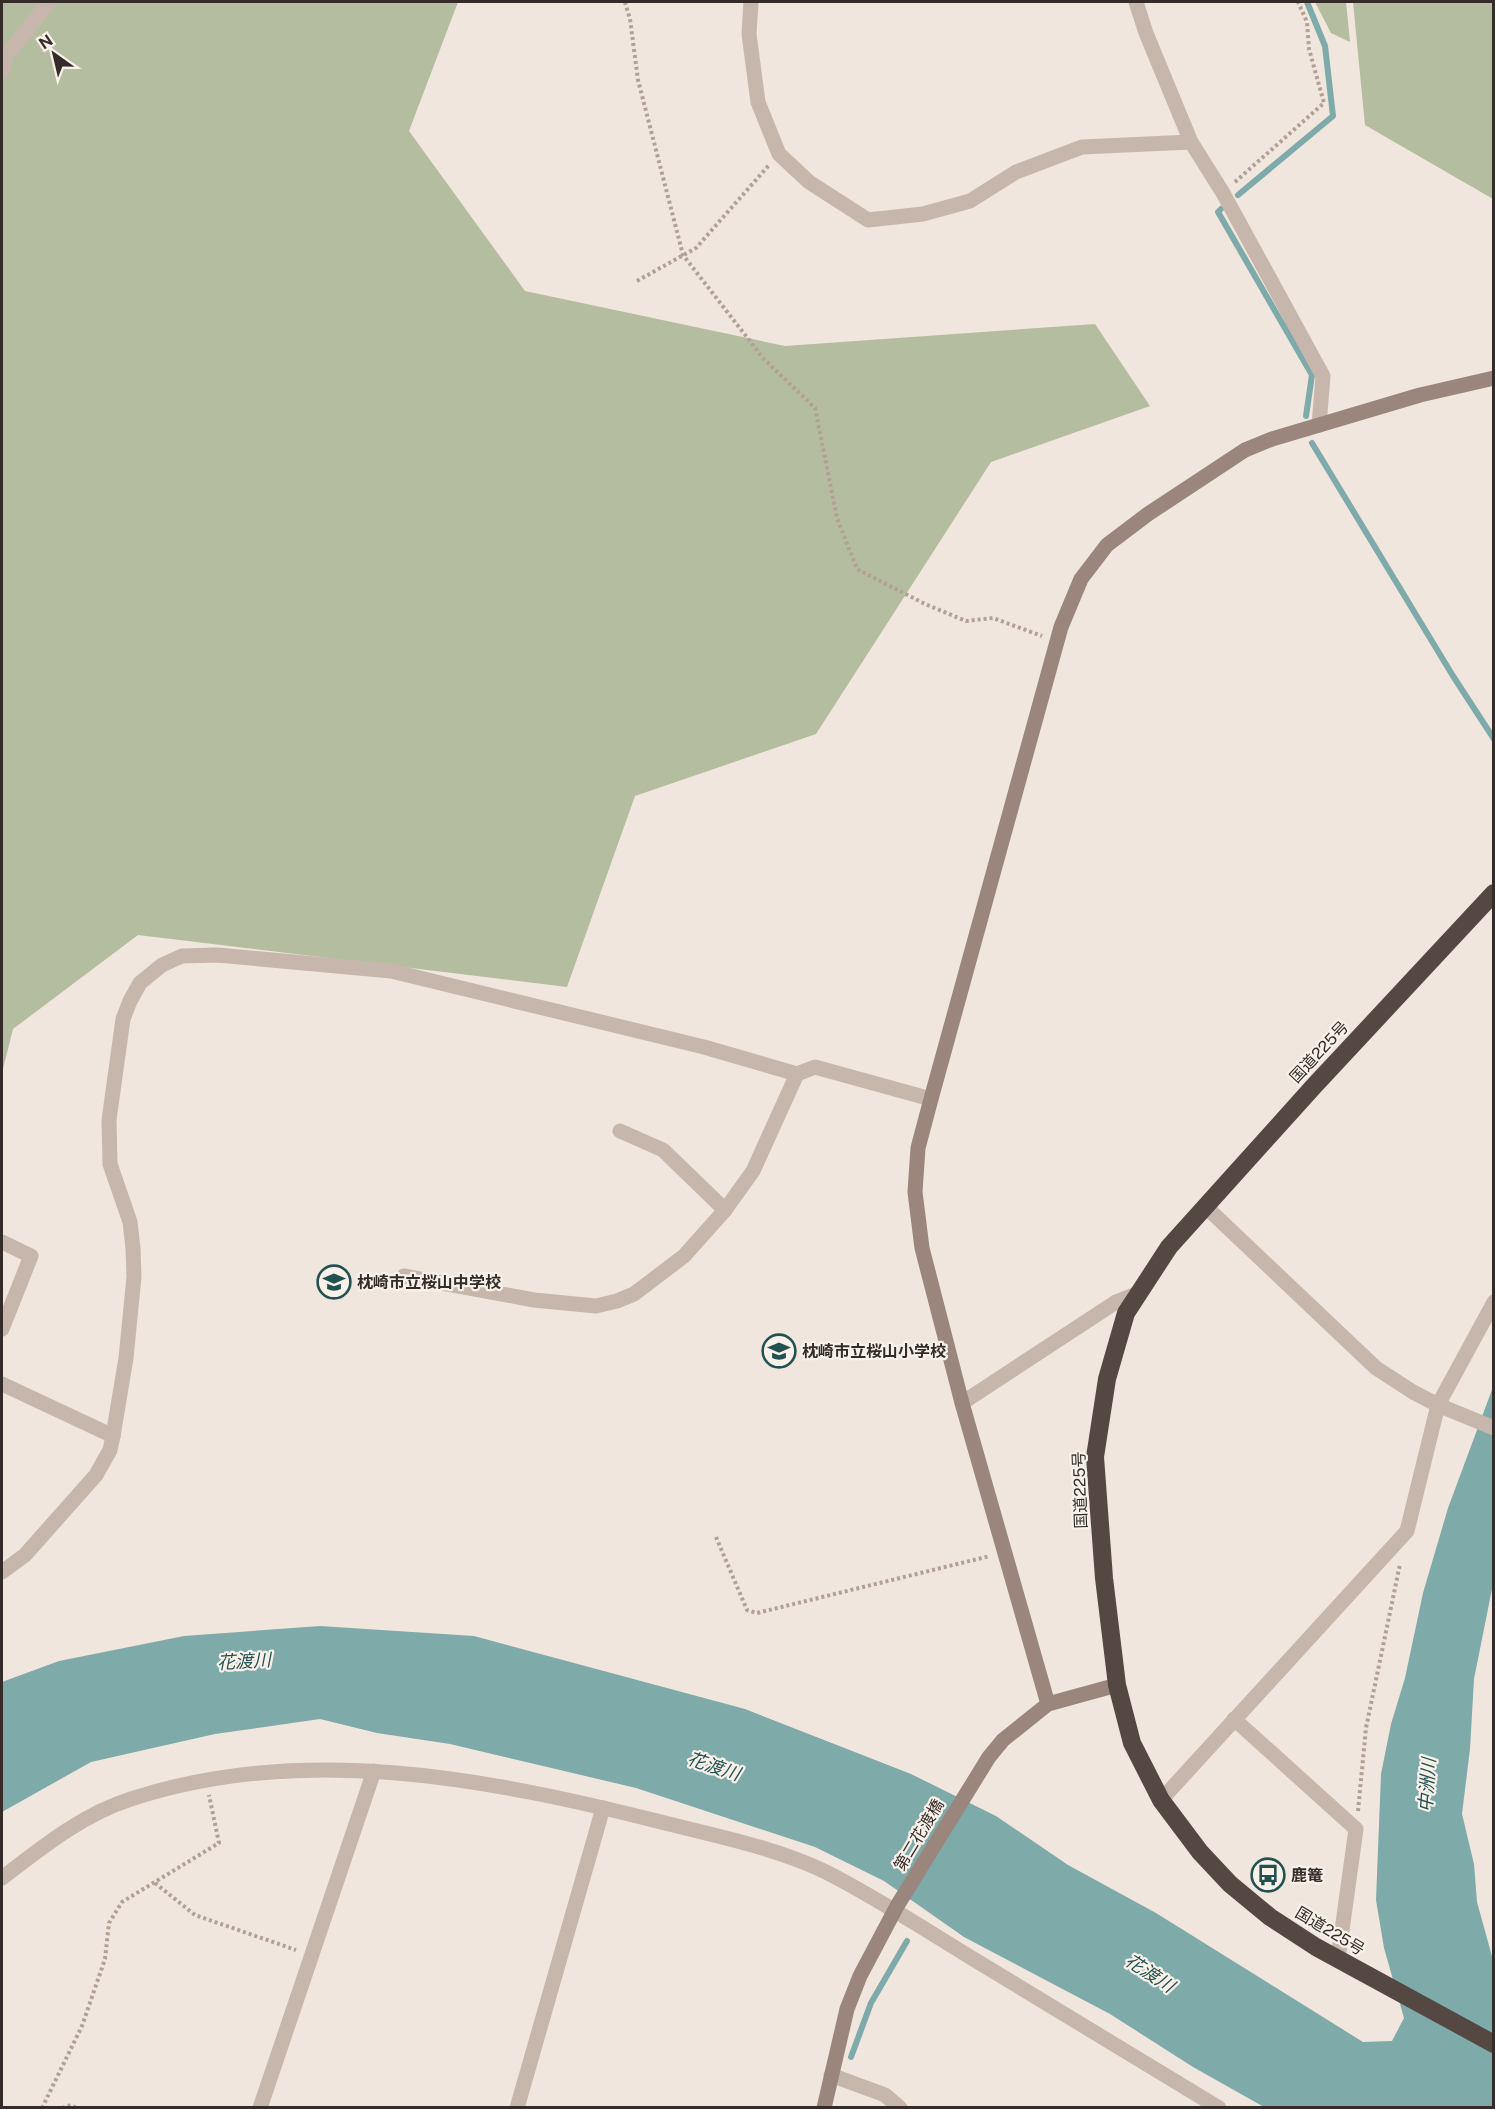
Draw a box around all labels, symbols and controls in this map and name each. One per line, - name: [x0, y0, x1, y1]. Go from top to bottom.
- north arrow: [24, 24, 84, 84]
- text: N: [35, 31, 56, 53]
- street label: 国道225号: [1286, 1017, 1352, 1087]
- school or university icon: 枕崎市立桜山中学校: [316, 1264, 352, 1300]
- place label: 枕崎市立桜山中学校: [357, 1273, 501, 1292]
- school or university icon: 枕崎市立桜山小学校: [761, 1333, 797, 1369]
- place label: 枕崎市立桜山小学校: [802, 1342, 946, 1361]
- street label: 国道225号: [1069, 1451, 1091, 1529]
- water label: 花渡川: [216, 1649, 274, 1673]
- water label: 花渡川: [685, 1748, 745, 1785]
- water label: 中洲川: [1415, 1755, 1439, 1813]
- street label: 第二花渡橋: [890, 1796, 948, 1874]
- bus stop icon: 鹿篭: [1250, 1857, 1286, 1893]
- place label: 鹿篭: [1291, 1866, 1323, 1885]
- street label: 国道225号: [1292, 1903, 1368, 1959]
- water label: 花渡川: [1122, 1949, 1180, 1998]

